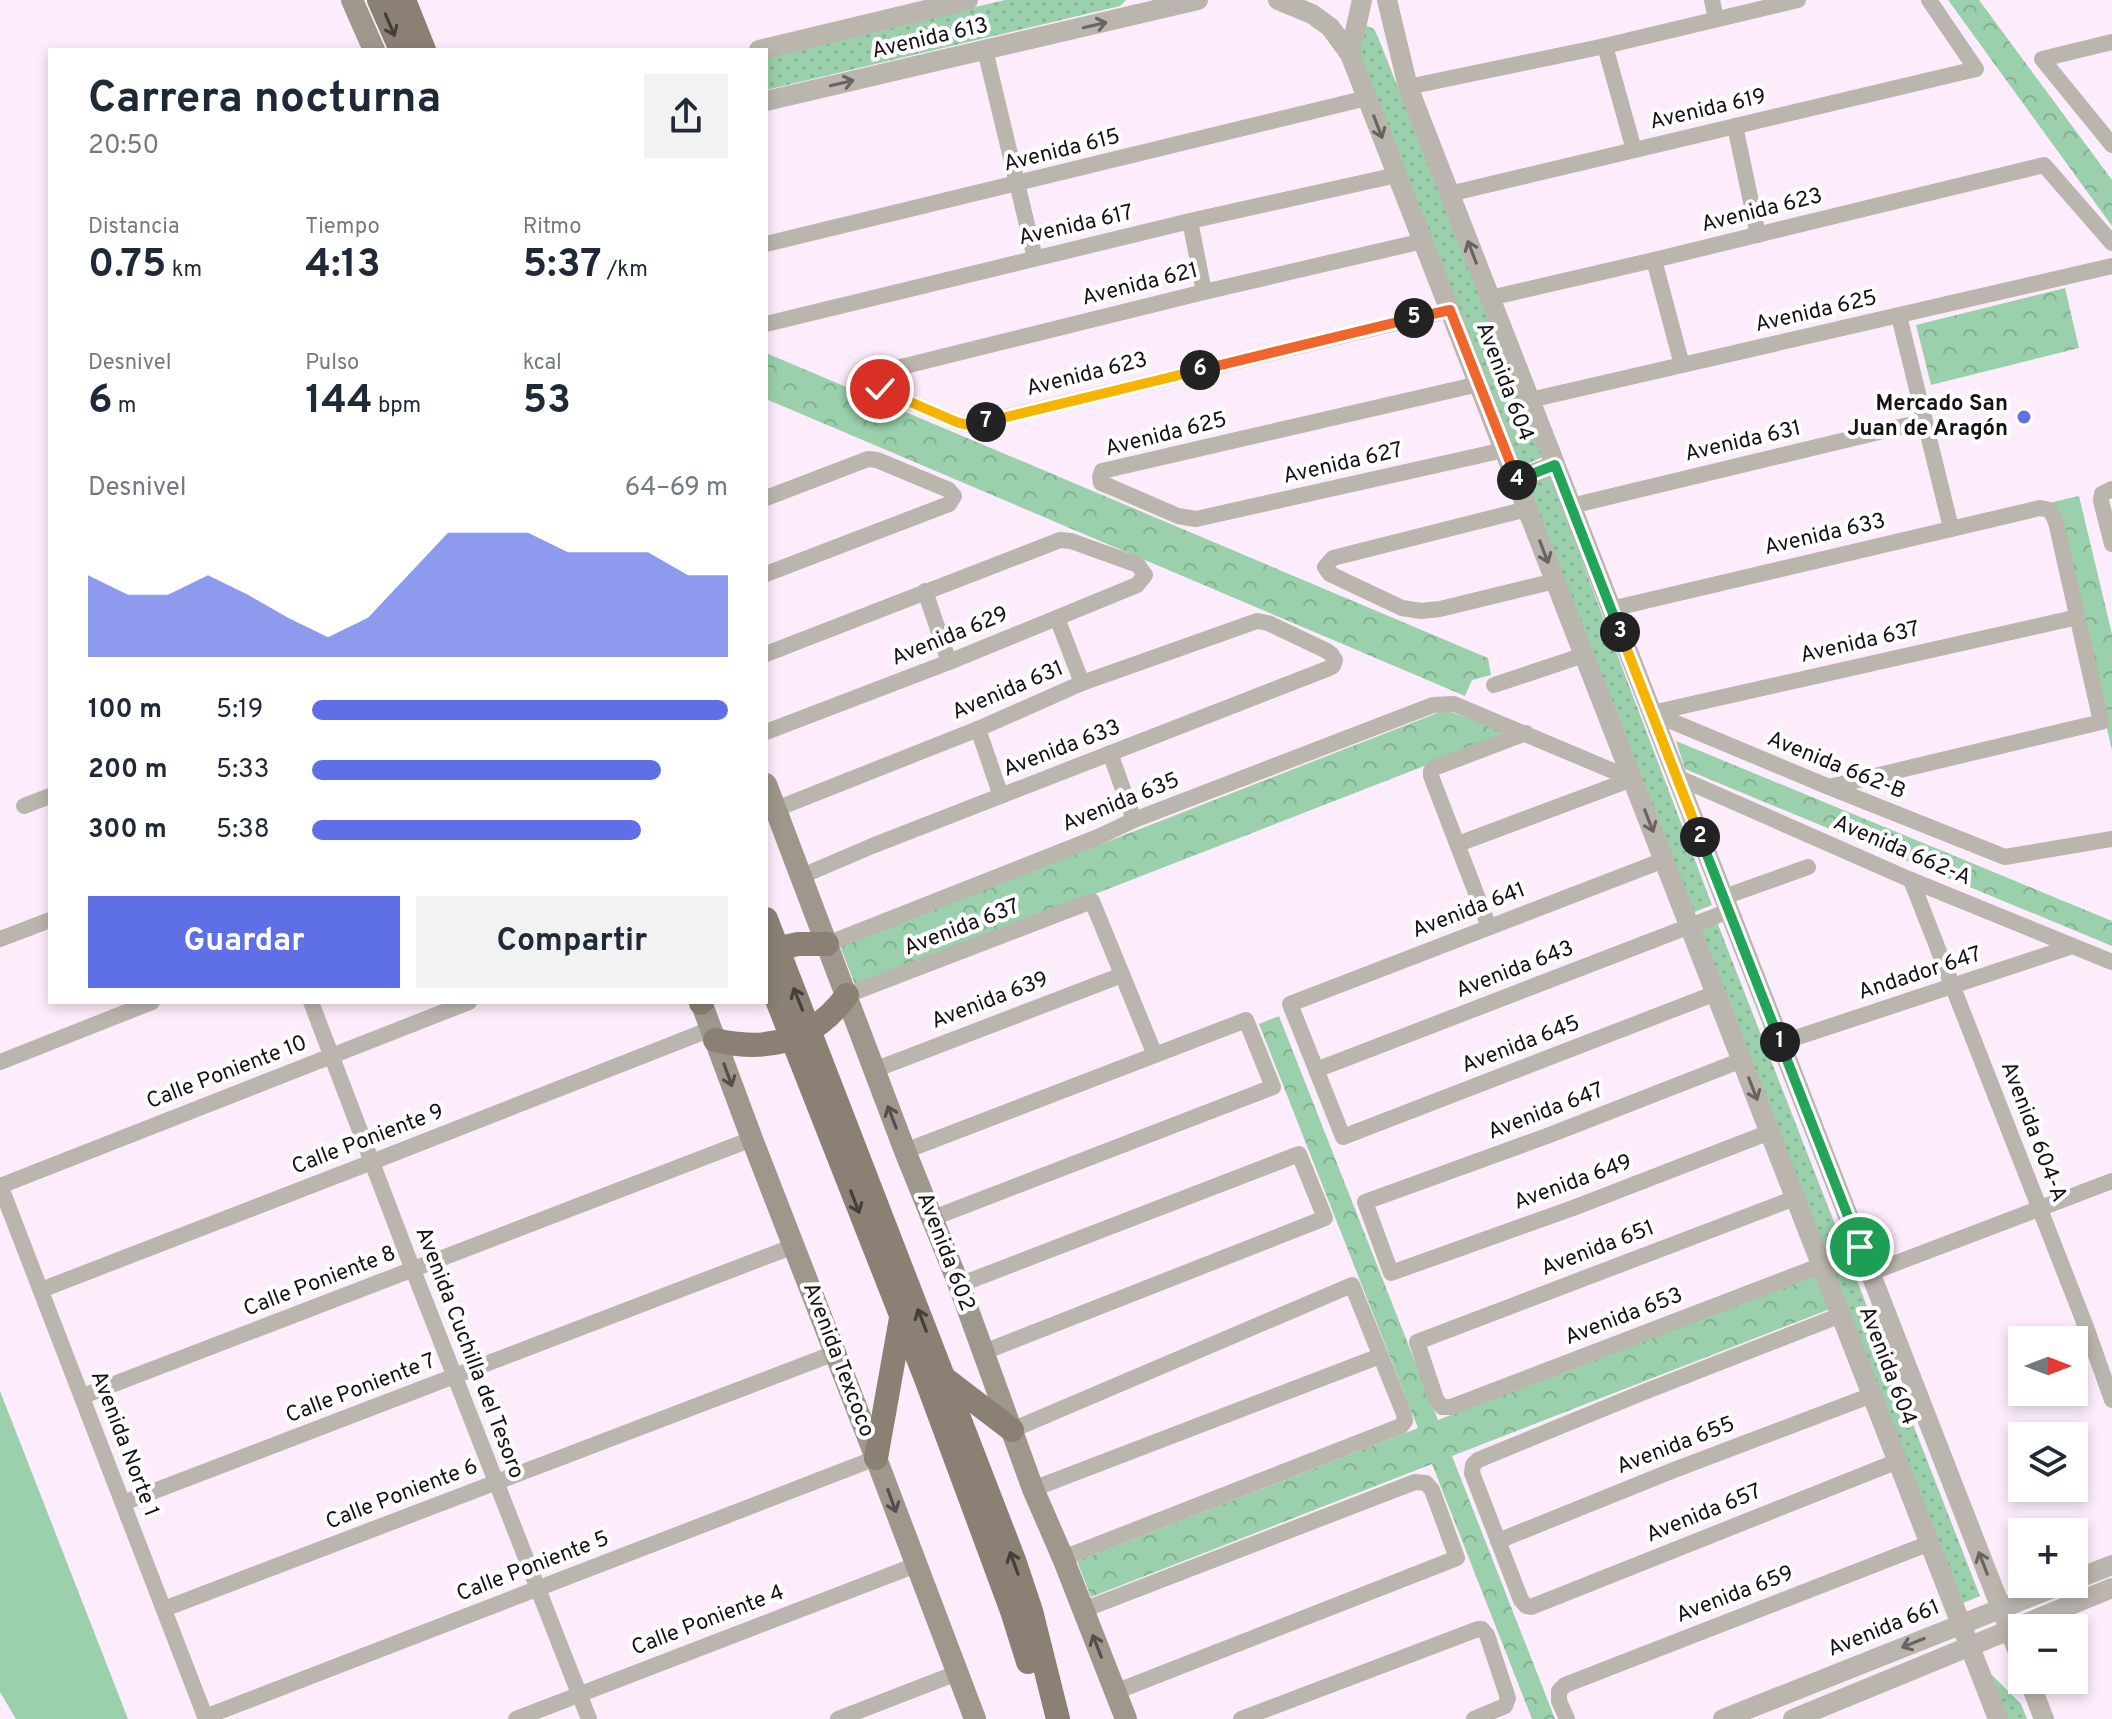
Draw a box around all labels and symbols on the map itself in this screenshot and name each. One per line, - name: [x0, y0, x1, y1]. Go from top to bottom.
- one-way arrow: [384, 12, 399, 37]
- street label: Avenida 613: [869, 12, 991, 66]
- one-way arrow: [1082, 16, 1108, 31]
- one-way arrow: [829, 75, 854, 90]
- street label: Avenida 619: [1647, 84, 1769, 136]
- one-way arrow: [1372, 114, 1387, 139]
- street label: Avenida 615: [1001, 123, 1123, 179]
- street label: Avenida 623: [1699, 183, 1825, 239]
- street label: Avenida 617: [1016, 200, 1136, 252]
- one-way arrow: [1464, 240, 1478, 265]
- street label: Avenida 621: [1079, 258, 1201, 312]
- street label: Avenida 625: [1752, 285, 1880, 339]
- pin: 5: [1394, 298, 1434, 338]
- street label: Avenida 604: [1469, 319, 1539, 445]
- street label: Avenida 623: [1024, 347, 1150, 403]
- pin: 6: [1180, 350, 1220, 390]
- pin: [846, 355, 914, 423]
- place label: Mercado San Juan de Aragón: [1847, 391, 2008, 443]
- pin: 7: [966, 402, 1006, 442]
- street label: Avenida 625: [1102, 407, 1230, 463]
- marker: Mercado San Juan de Aragón: [2015, 408, 2033, 426]
- street label: Avenida 631: [1682, 415, 1804, 469]
- street label: Avenida 627: [1281, 437, 1405, 491]
- pin: 4: [1497, 460, 1537, 500]
- street label: Avenida 633: [1762, 508, 1888, 562]
- one-way arrow: [1538, 539, 1552, 564]
- street label: Avenida 629: [888, 601, 1012, 673]
- pin: 3: [1600, 612, 1640, 652]
- street label: Avenida 637: [1798, 616, 1922, 670]
- street label: Avenida 631: [948, 655, 1068, 727]
- street label: Avenida 633: [999, 714, 1125, 784]
- street label: Avenida 662-B: [1763, 726, 1909, 806]
- street label: Avenida 635: [1058, 767, 1184, 839]
- one-way arrow: [1642, 808, 1657, 833]
- street label: Avenida 662-A: [1829, 810, 1975, 892]
- pin: 2: [1680, 817, 1720, 857]
- street label: Avenida 641: [1409, 877, 1529, 945]
- street label: Avenida 637: [900, 894, 1024, 962]
- street label: Avenida 643: [1452, 935, 1578, 1005]
- street label: Andador 647: [1855, 941, 1985, 1007]
- street label: Avenida 639: [928, 966, 1052, 1036]
- one-way arrow: [790, 987, 804, 1012]
- street label: Avenida 645: [1458, 1010, 1584, 1080]
- pin: 1: [1760, 1022, 1800, 1062]
- street label: Calle Poniente 10: [143, 1030, 311, 1116]
- street label: Avenida 604-A: [1994, 1058, 2072, 1206]
- one-way arrow: [722, 1062, 736, 1087]
- one-way arrow: [1747, 1076, 1761, 1101]
- street label: Avenida 647: [1484, 1078, 1608, 1146]
- street label: Calle Poniente 9: [288, 1099, 448, 1181]
- one-way arrow: [884, 1105, 898, 1130]
- street label: Avenida 649: [1510, 1149, 1636, 1217]
- one-way arrow: [849, 1189, 863, 1214]
- street label: Avenida 602: [910, 1189, 980, 1315]
- pin: [1826, 1213, 1894, 1281]
- street label: Avenida 651: [1538, 1215, 1658, 1283]
- street label: Avenida Cuchilla del Tesoro: [409, 1223, 529, 1483]
- street label: Calle Poniente 8: [240, 1241, 400, 1323]
- street label: Avenida Texcoco: [796, 1279, 880, 1441]
- street label: Avenida 653: [1561, 1282, 1687, 1352]
- street label: Avenida 604: [1852, 1303, 1922, 1429]
- one-way arrow: [914, 1308, 928, 1333]
- north arrow: [2008, 1326, 2088, 1406]
- street label: Calle Poniente 7: [282, 1348, 440, 1430]
- street label: Avenida Norte 1: [84, 1367, 164, 1521]
- street label: Avenida 655: [1613, 1411, 1739, 1481]
- street label: Calle Poniente 6: [322, 1454, 482, 1536]
- street label: Avenida 657: [1642, 1479, 1766, 1549]
- one-way arrow: [886, 1488, 900, 1512]
- street label: Calle Poniente 5: [453, 1525, 613, 1609]
- one-way arrow: [1006, 1551, 1021, 1576]
- one-way arrow: [1975, 1551, 1990, 1576]
- street label: Avenida 659: [1672, 1560, 1798, 1630]
- street label: Calle Poniente 4: [628, 1579, 788, 1663]
- street label: Avenida 661: [1824, 1594, 1944, 1664]
- one-way arrow: [1089, 1634, 1103, 1659]
- one-way arrow: [1901, 1637, 1926, 1652]

